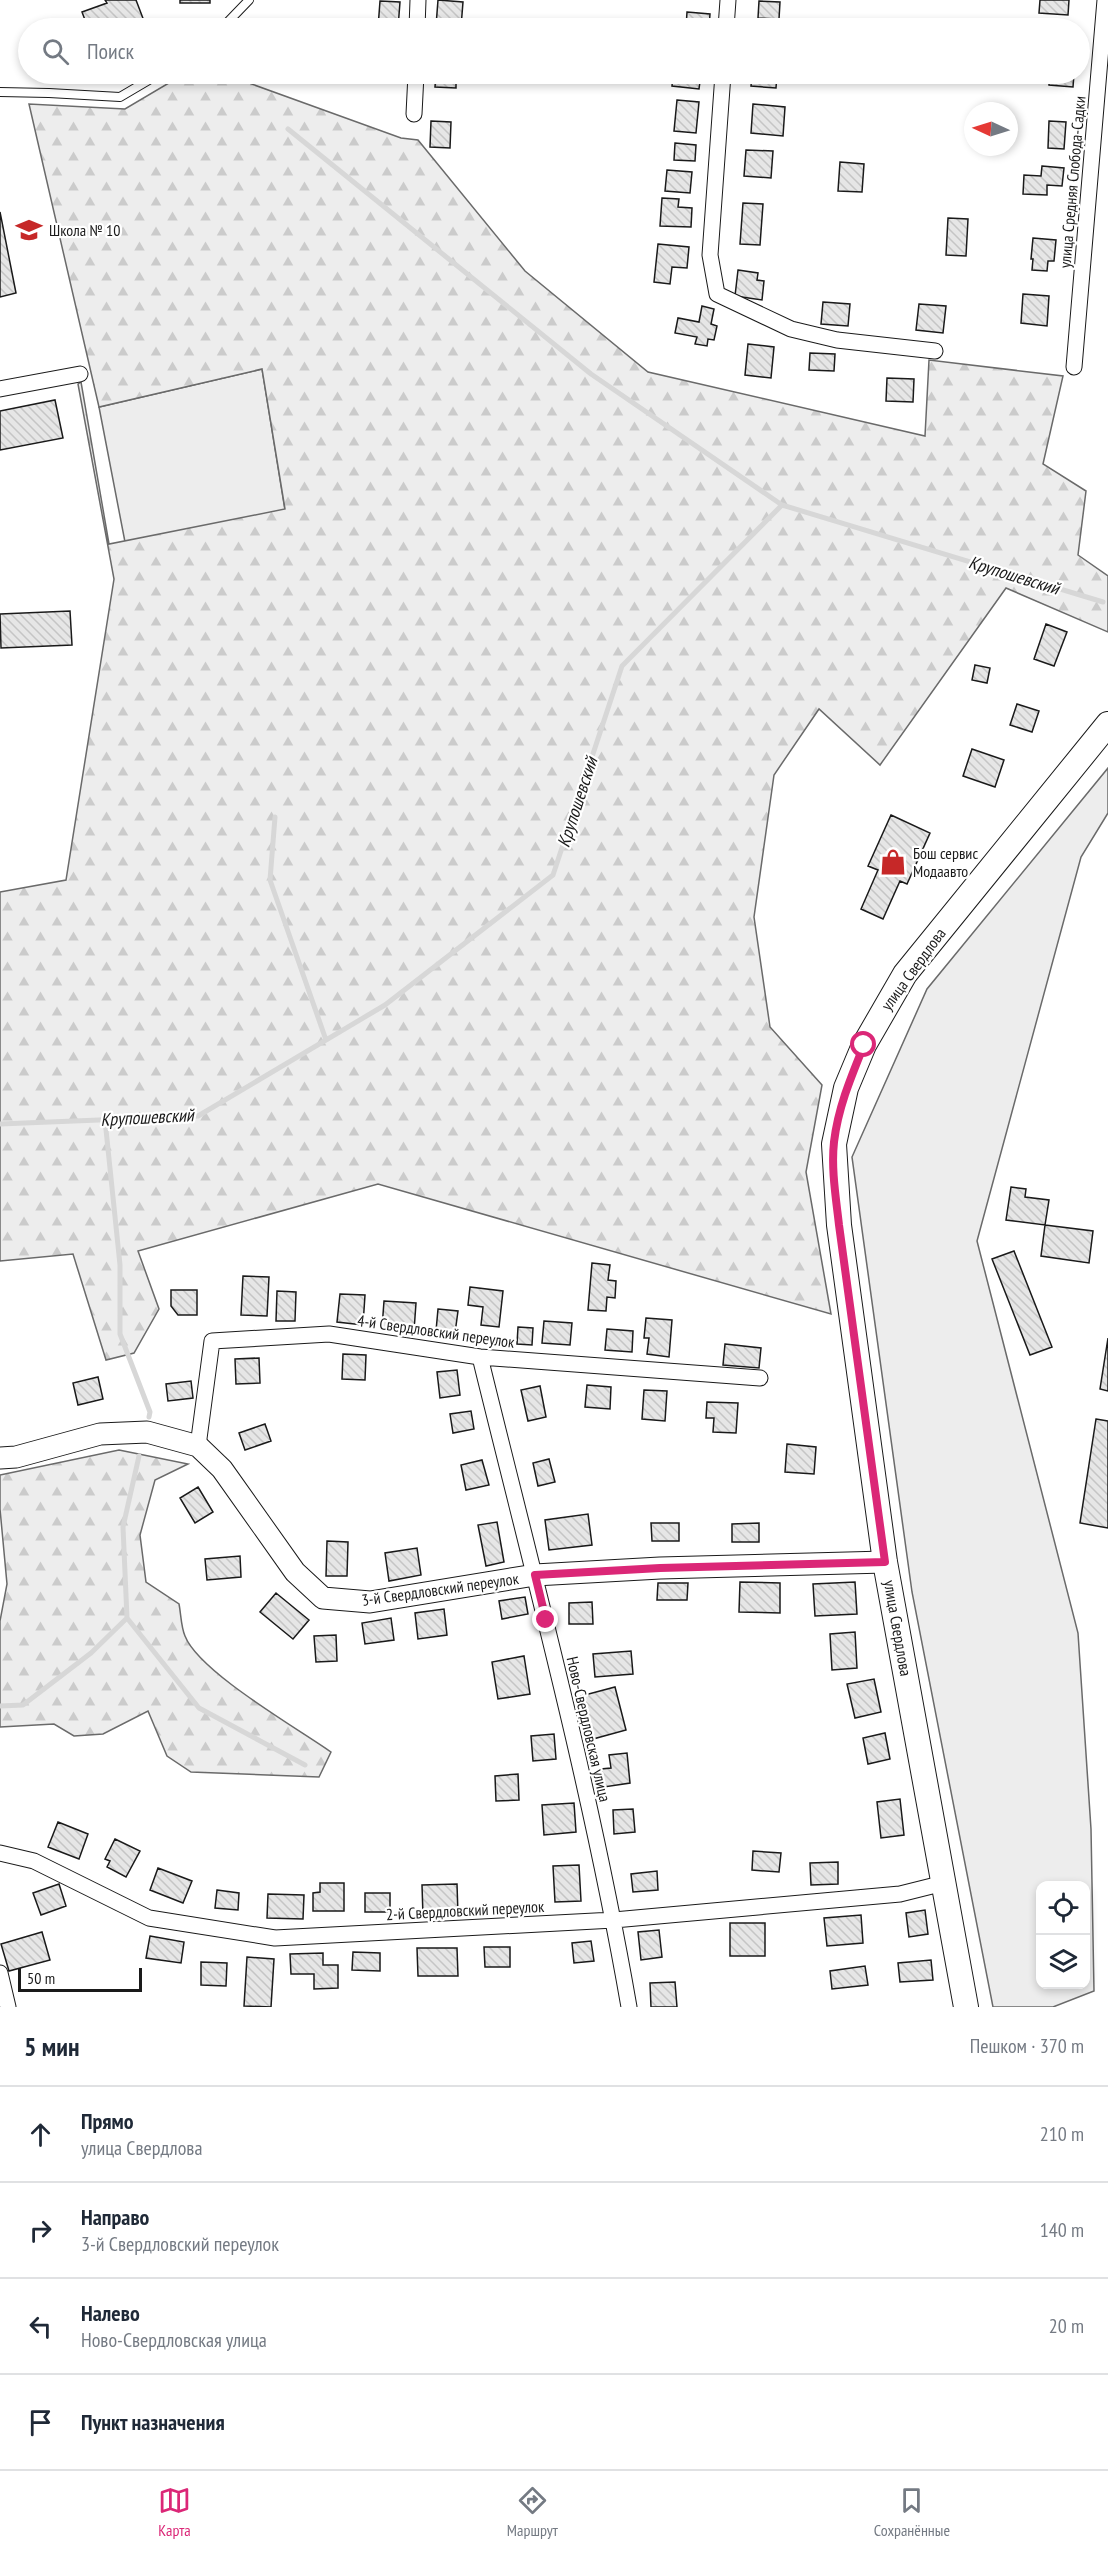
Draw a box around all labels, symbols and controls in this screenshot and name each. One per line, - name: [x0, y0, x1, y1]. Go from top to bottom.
- search box: [18, 18, 1090, 84]
- icon: search: [39, 35, 72, 68]
- text: Поиск: [87, 37, 134, 65]
- street label: улица Средняя Слобода-Садки: [1055, 95, 1089, 269]
- north arrow: [964, 102, 1018, 156]
- school or university icon: Школа № 10: [14, 215, 44, 245]
- place label: Школа № 10: [49, 220, 120, 240]
- water label: Крупошевский: [966, 550, 1064, 600]
- water label: Крупошевский: [552, 752, 603, 850]
- place label: Бош сервис Модаавто: [913, 843, 978, 881]
- shop icon: Бош сервис Модаавто: [878, 847, 908, 877]
- street label: улица Свердлова: [876, 924, 950, 1014]
- route start: [850, 1031, 876, 1057]
- water label: Крупошевский: [100, 1103, 196, 1131]
- street label: 4-й Свердловский переулок: [356, 1310, 517, 1352]
- street label: 3-й Свердловский переулок: [360, 1568, 521, 1610]
- street label: улица Свердлова: [880, 1578, 916, 1678]
- route end: [532, 1606, 558, 1632]
- street label: Ново-Свердловская улица: [563, 1654, 615, 1804]
- map controls: [1036, 1881, 1090, 1989]
- button: locate: [1036, 1881, 1090, 1935]
- street label: 2-й Свердловский переулок: [385, 1896, 545, 1924]
- button: layers: [1036, 1935, 1090, 1989]
- scale bar: [18, 1965, 142, 1992]
- text: 50 m: [27, 1968, 55, 1988]
- text: 5 мин: [24, 2030, 79, 2063]
- text: Пешком · 370 m: [970, 2033, 1084, 2059]
- text: Прямо: [81, 2107, 134, 2135]
- icon: ahead: [24, 2118, 57, 2151]
- text: 210 m: [1040, 2121, 1084, 2147]
- text: улица Свердлова: [81, 2135, 202, 2161]
- text: Направо: [81, 2203, 149, 2231]
- icon: right: [24, 2214, 57, 2247]
- text: 140 m: [1040, 2217, 1084, 2243]
- text: 3-й Свердловский переулок: [81, 2231, 279, 2257]
- text: Налево: [81, 2299, 140, 2327]
- icon: left: [24, 2310, 57, 2343]
- text: 20 m: [1049, 2313, 1084, 2339]
- text: Ново-Свердловская улица: [81, 2327, 267, 2353]
- icon: arrive: [24, 2406, 57, 2439]
- text: Пункт назначения: [81, 2408, 225, 2436]
- tab: Карта: [158, 2484, 191, 2540]
- tab: Маршрут: [507, 2484, 558, 2540]
- tab: Сохранённые: [874, 2484, 950, 2540]

